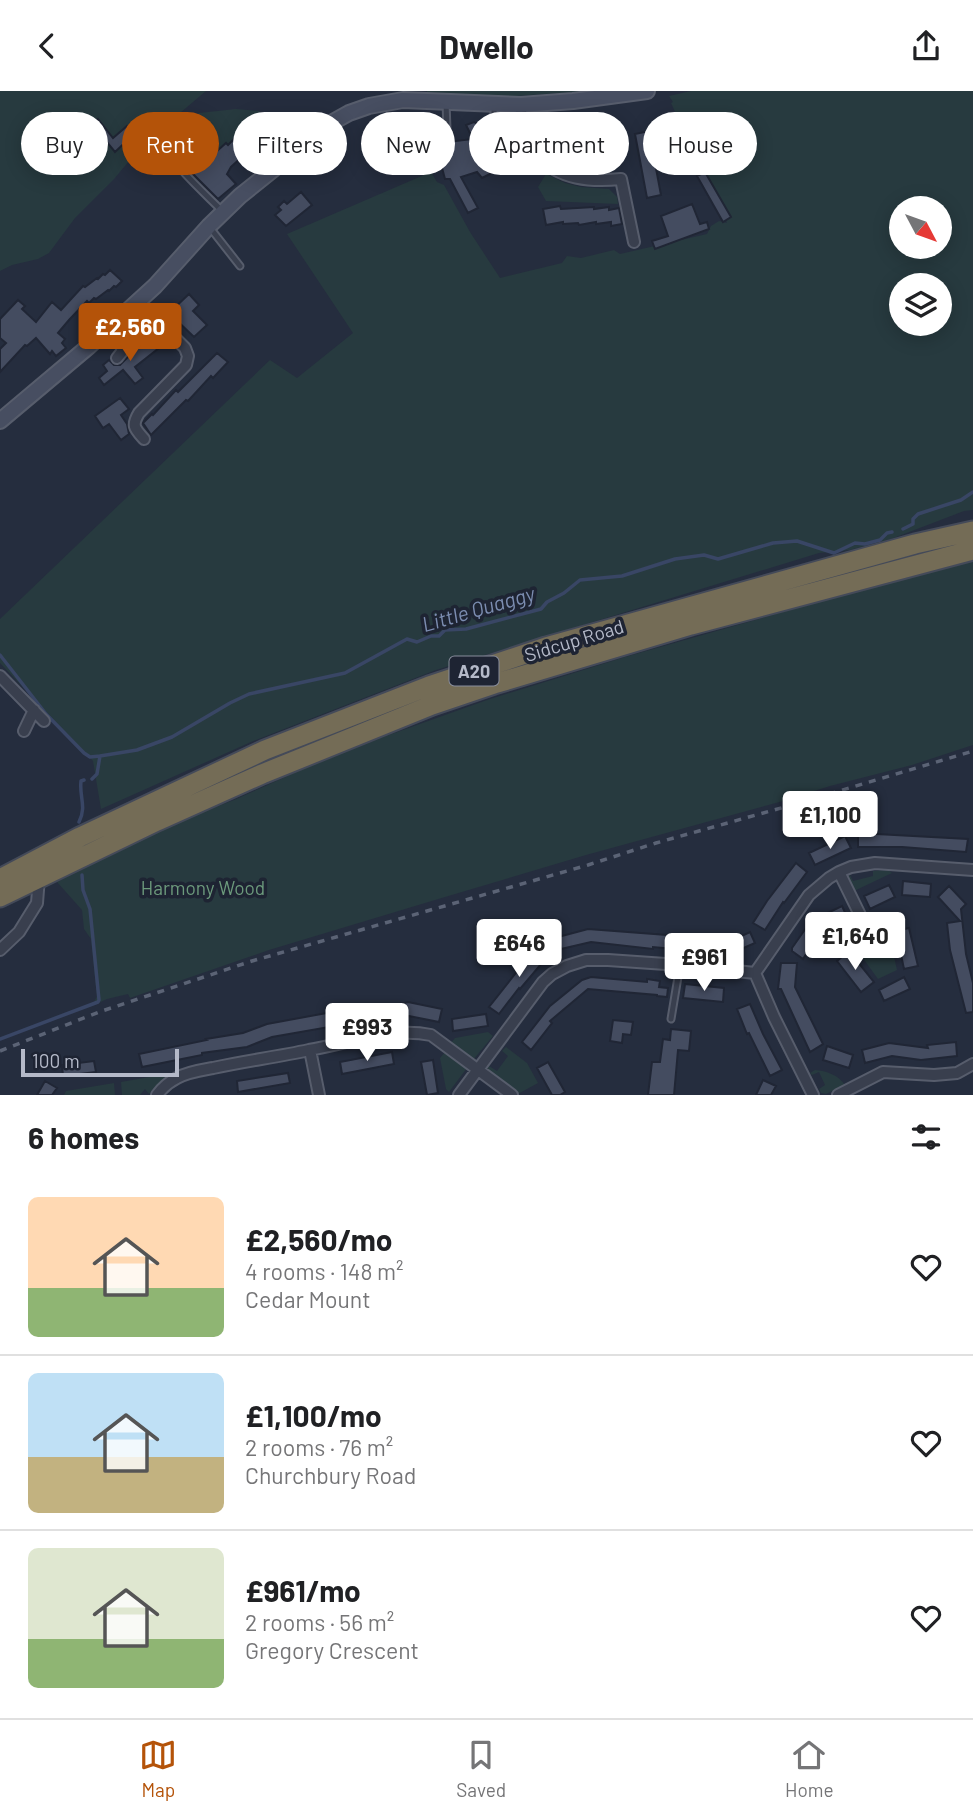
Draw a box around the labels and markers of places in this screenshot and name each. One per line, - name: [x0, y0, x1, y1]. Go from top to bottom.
- pin: £2,560: [73, 303, 187, 363]
- pin: £1,100: [773, 791, 887, 851]
- pin: £1,640: [798, 913, 912, 972]
- pin: £646: [478, 919, 560, 979]
- pin: £961: [663, 933, 745, 993]
- pin: £993: [326, 1003, 408, 1063]

